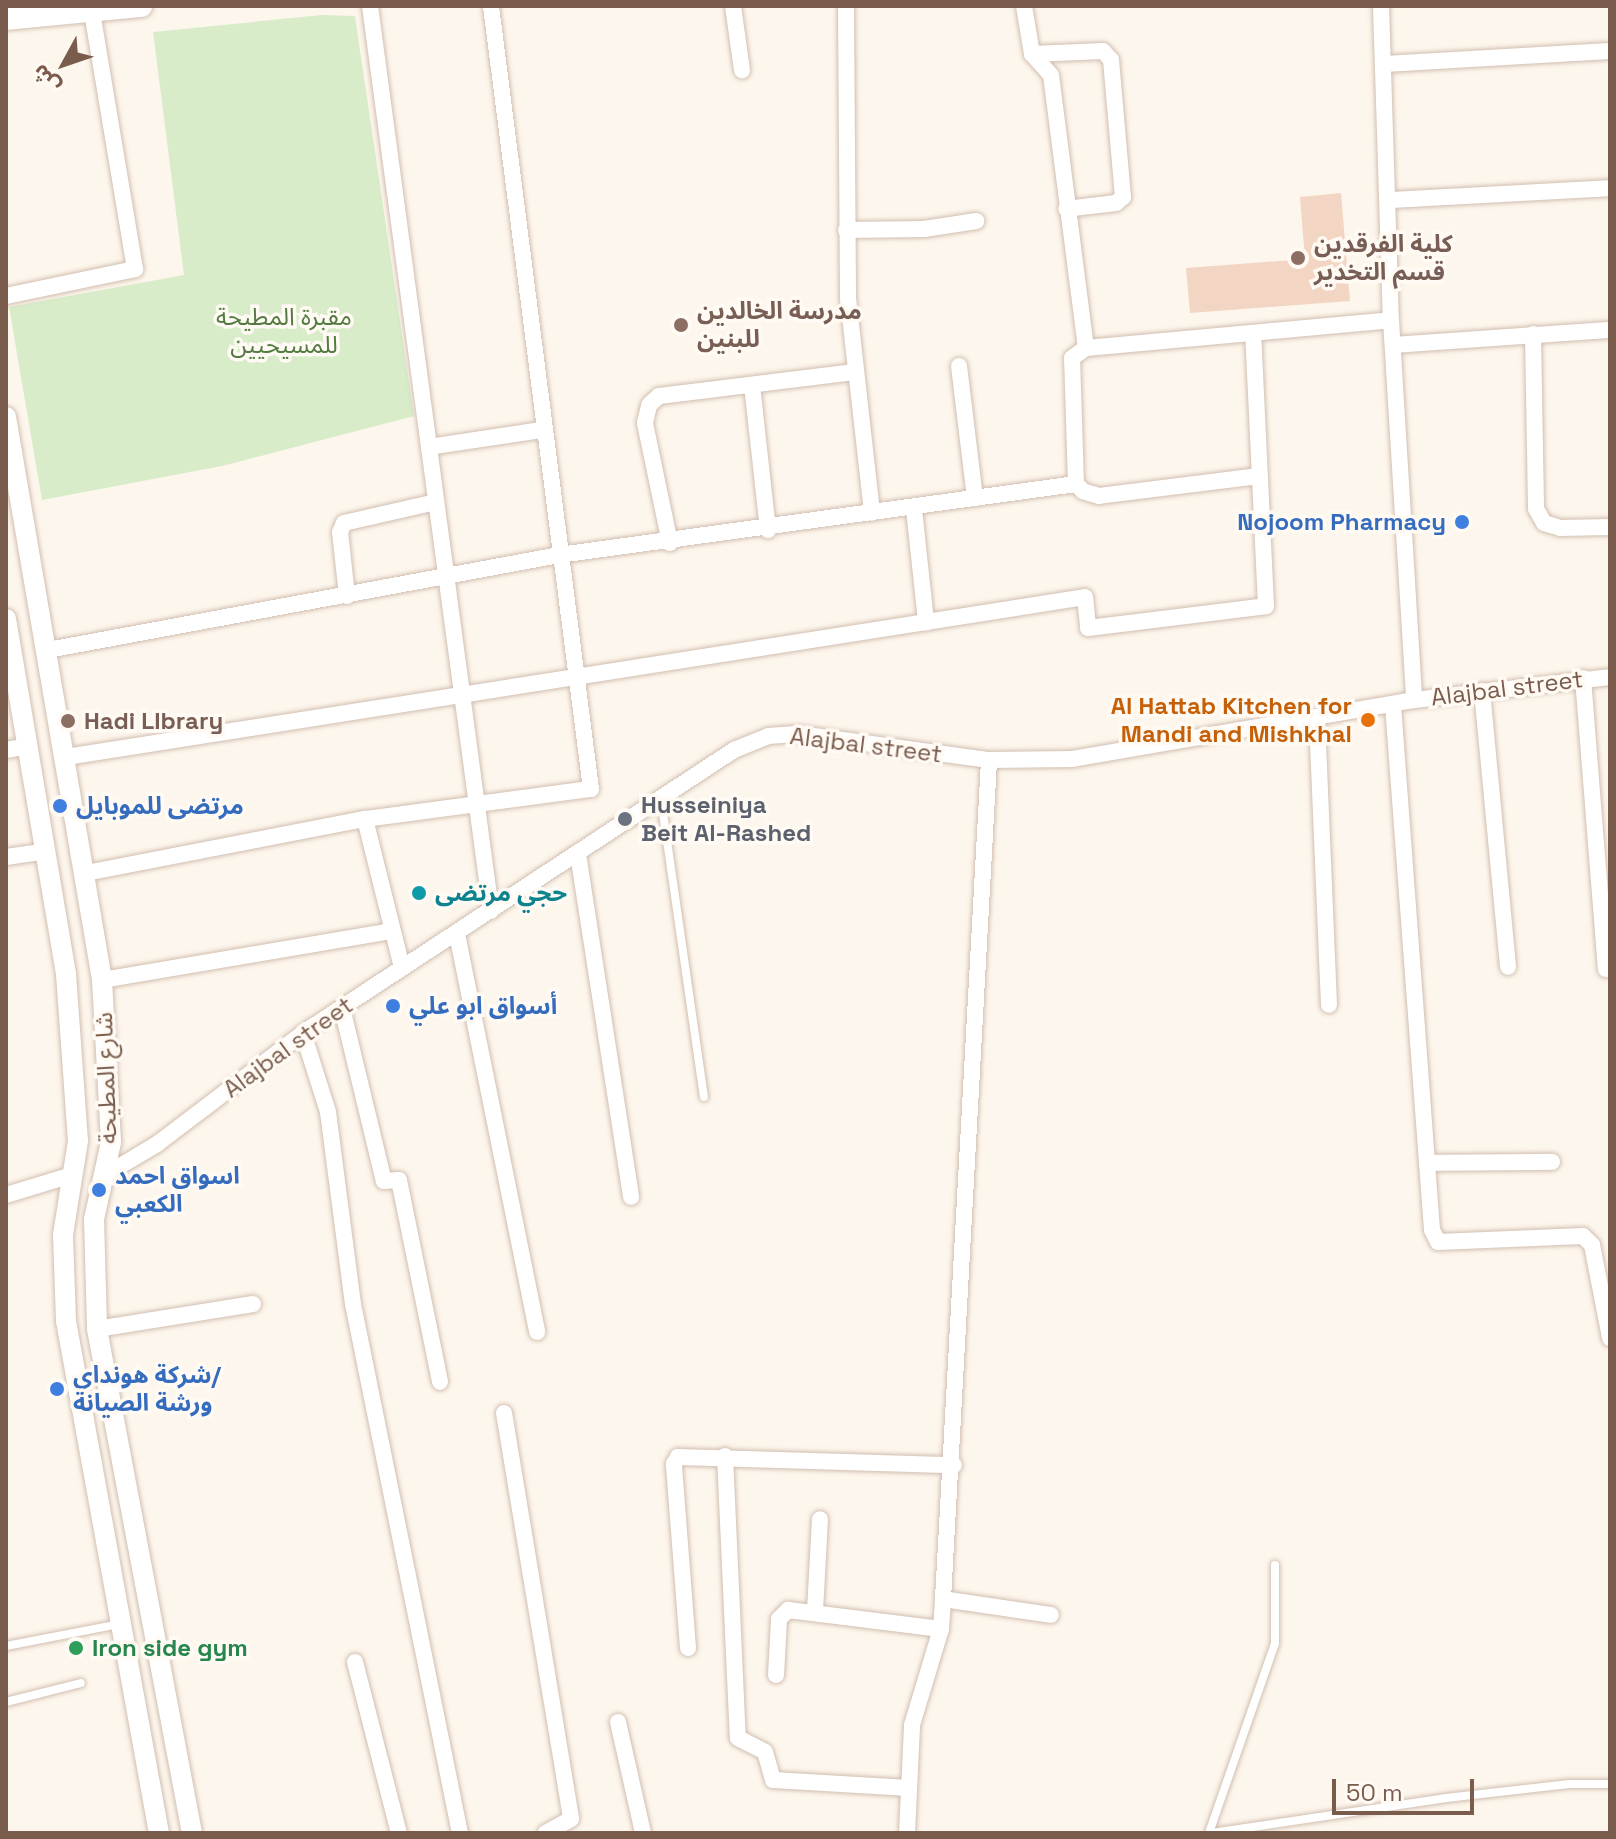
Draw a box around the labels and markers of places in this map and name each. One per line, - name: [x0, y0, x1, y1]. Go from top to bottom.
- place label: كلية الفرقدين قسم التخدير: [1314, 230, 1453, 286]
- marker: كلية الفرقدين قسم التخدير: [1289, 249, 1307, 267]
- place label: مدرسة الخالدين للبنين: [697, 297, 862, 353]
- marker: مدرسة الخالدين للبنين: [672, 316, 690, 334]
- place label: Nojoom Pharmacy: [1237, 508, 1446, 536]
- marker: Nojoom Pharmacy: [1453, 513, 1471, 531]
- place label: Al Hattab Kitchen for Mandi and Mishkhal: [1111, 692, 1352, 748]
- place label: Hadi LIbrary: [84, 707, 223, 735]
- marker: Al Hattab Kitchen for Mandi and Mishkhal: [1359, 711, 1377, 729]
- marker: Hadi LIbrary: [59, 712, 77, 730]
- place label: Husseiniya Beit Al-Rashed: [641, 791, 812, 847]
- place label: مرتضى للموبايل: [76, 792, 244, 820]
- marker: مرتضى للموبايل: [51, 797, 69, 815]
- marker: Husseiniya Beit Al-Rashed: [616, 810, 634, 828]
- place label: حجي مرتضى: [435, 879, 567, 907]
- marker: حجي مرتضى: [410, 884, 428, 902]
- place label: أسواق ابو علي: [409, 992, 557, 1020]
- marker: أسواق ابو علي: [384, 997, 402, 1015]
- place label: اسواق احمد الكعبي: [115, 1162, 240, 1218]
- marker: اسواق احمد الكعبي: [90, 1181, 108, 1199]
- place label: شركة هونداي/ ورشة الصيانة: [73, 1361, 221, 1417]
- marker: شركة هونداي/ ورشة الصيانة: [48, 1380, 66, 1398]
- place label: Iron side gym: [92, 1634, 248, 1662]
- marker: Iron side gym: [67, 1639, 85, 1657]

